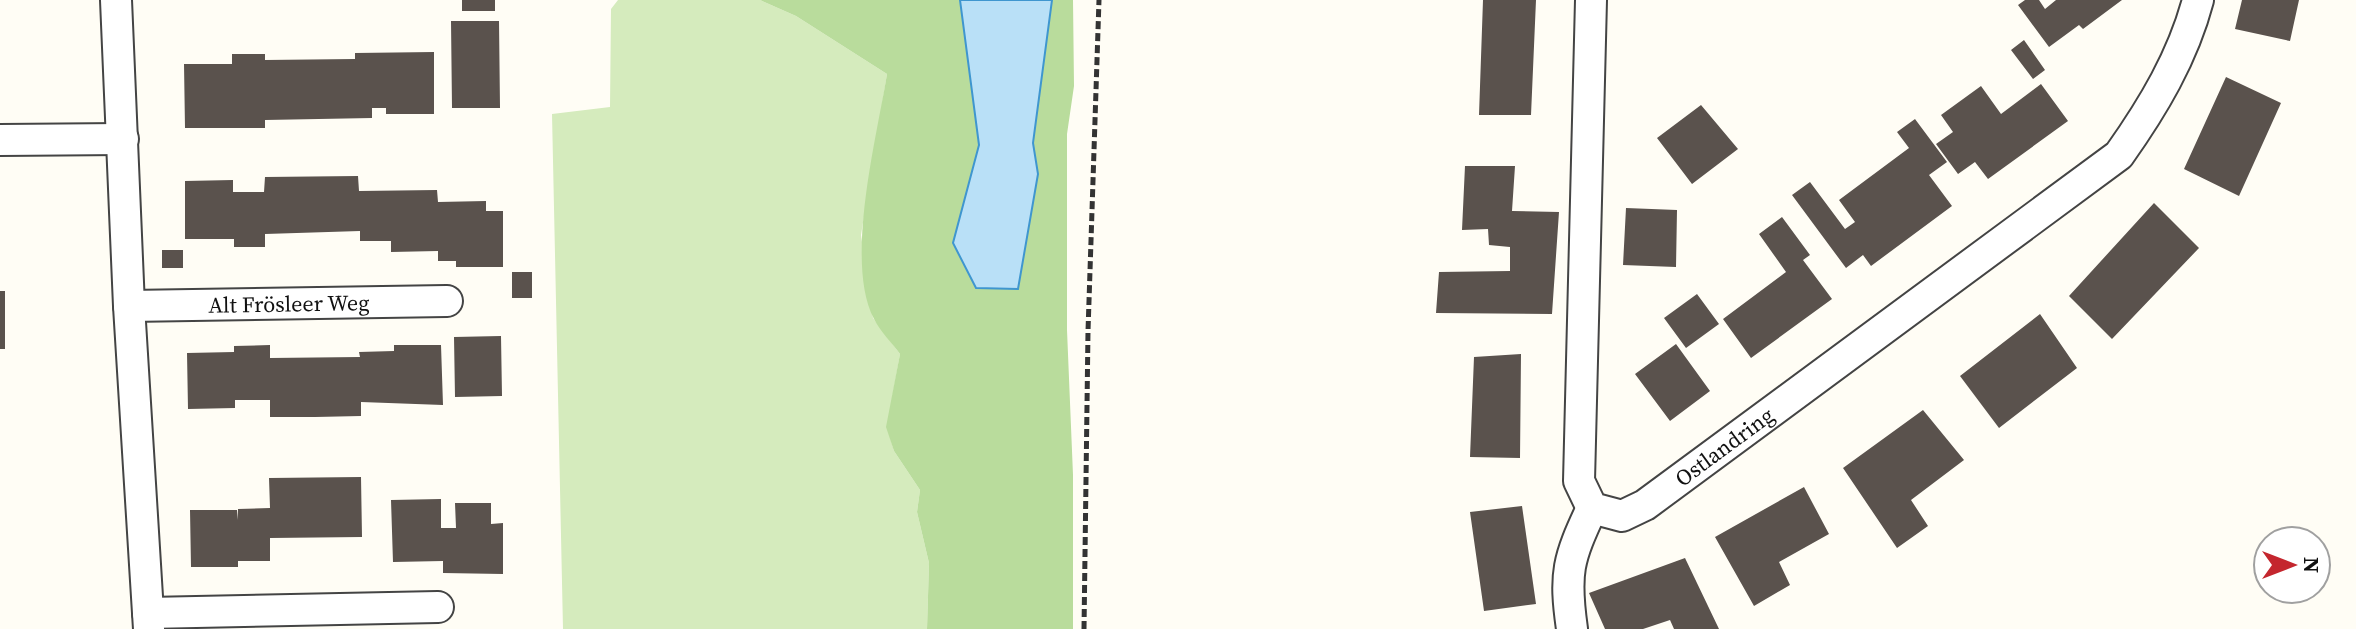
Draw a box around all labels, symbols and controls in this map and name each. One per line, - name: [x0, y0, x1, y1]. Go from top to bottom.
- street label: Alt Frösleer Weg: [208, 287, 370, 320]
- street label: Ostlandring: [1668, 400, 1780, 493]
- north arrow: [2252, 525, 2332, 605]
- text: N: [2297, 557, 2327, 573]

